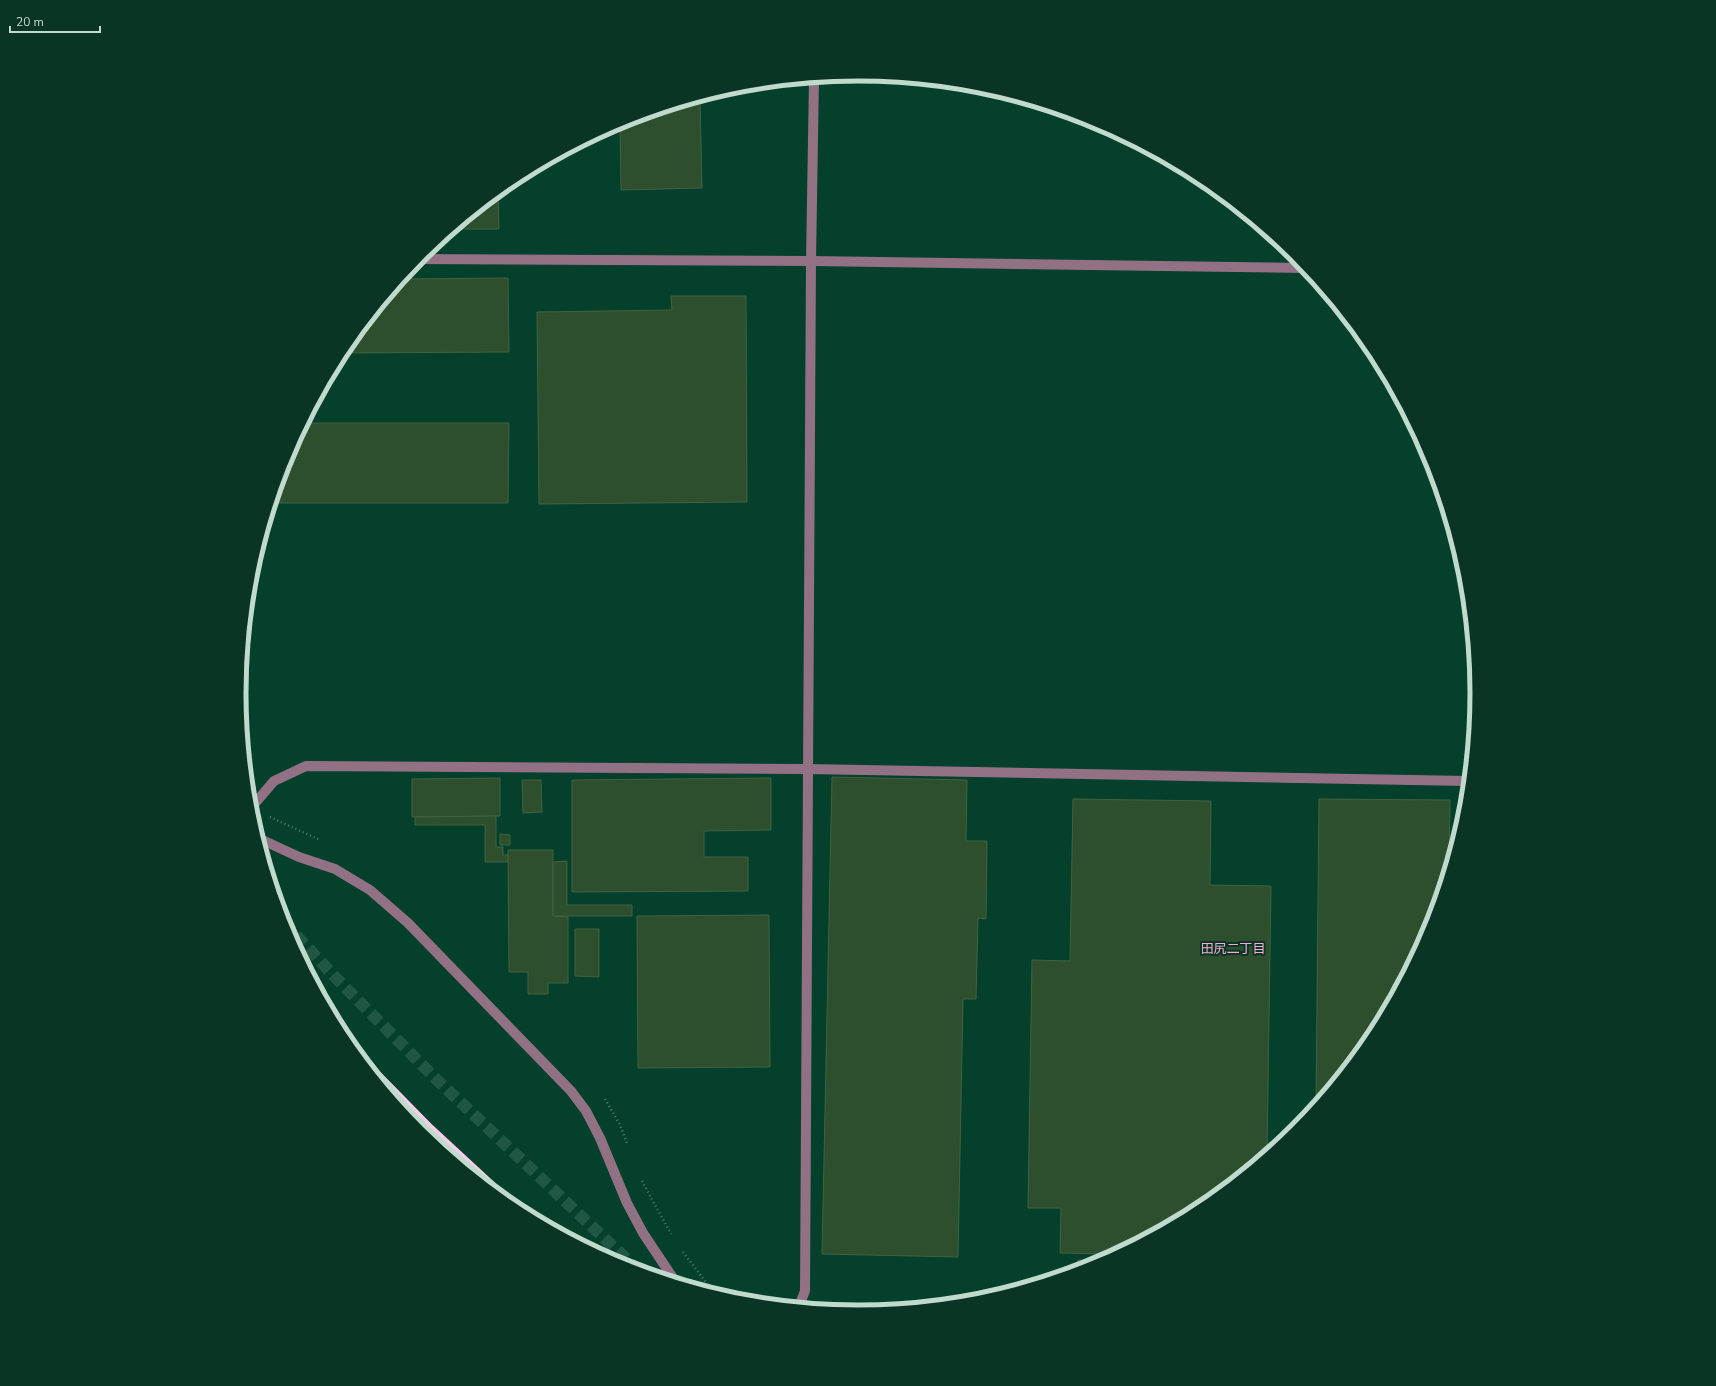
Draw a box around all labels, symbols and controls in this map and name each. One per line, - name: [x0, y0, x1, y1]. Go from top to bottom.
- scale bar: [10, 8, 100, 34]
- text: 20 m: [16, 14, 44, 30]
- district label: 田尻二丁目: [1200, 940, 1266, 958]

